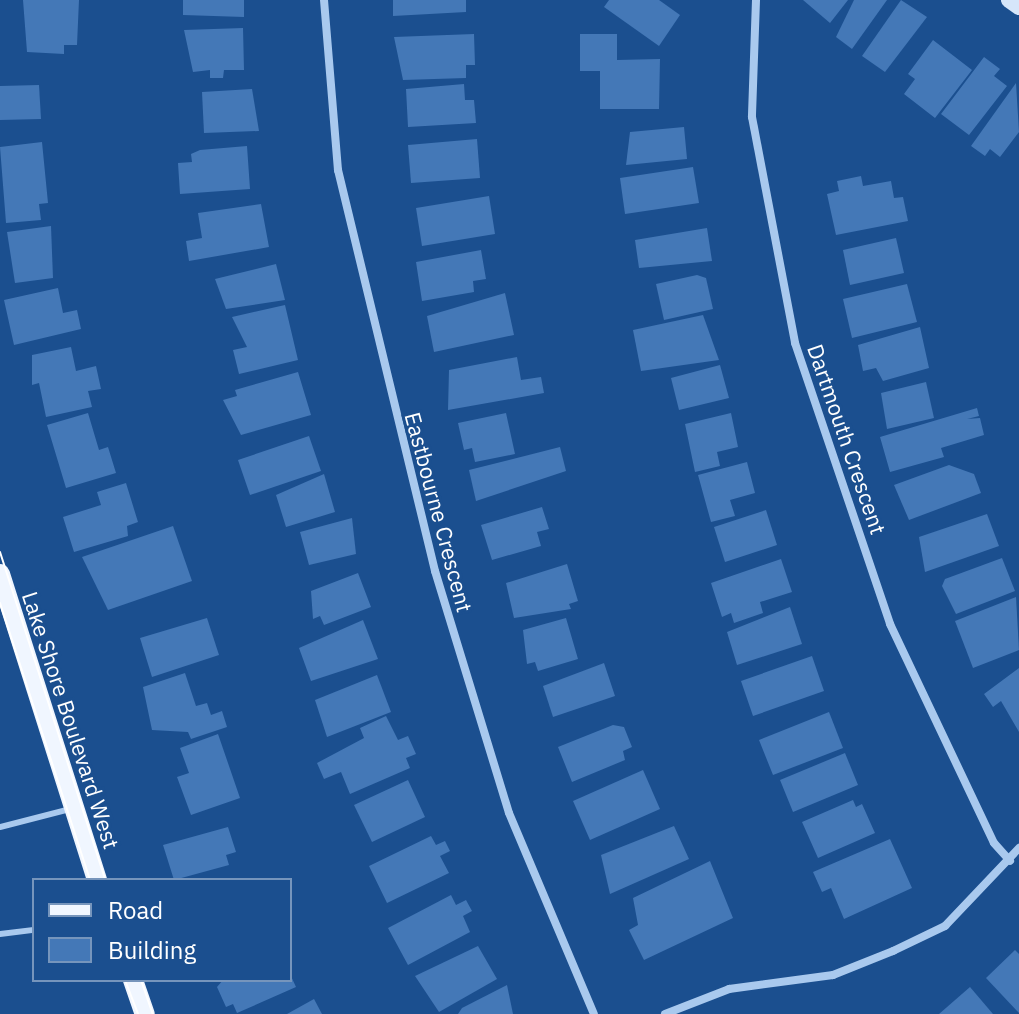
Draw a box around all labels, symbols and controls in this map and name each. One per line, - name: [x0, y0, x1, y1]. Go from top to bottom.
- street label: Dartmouth Crescent: [802, 340, 892, 538]
- street label: Eastbourne Crescent: [400, 409, 478, 615]
- street label: Lake Shore Boulevard West: [17, 588, 125, 852]
- legend: [32, 878, 292, 982]
- text: Road: [108, 894, 163, 926]
- text: Building: [108, 934, 196, 966]

